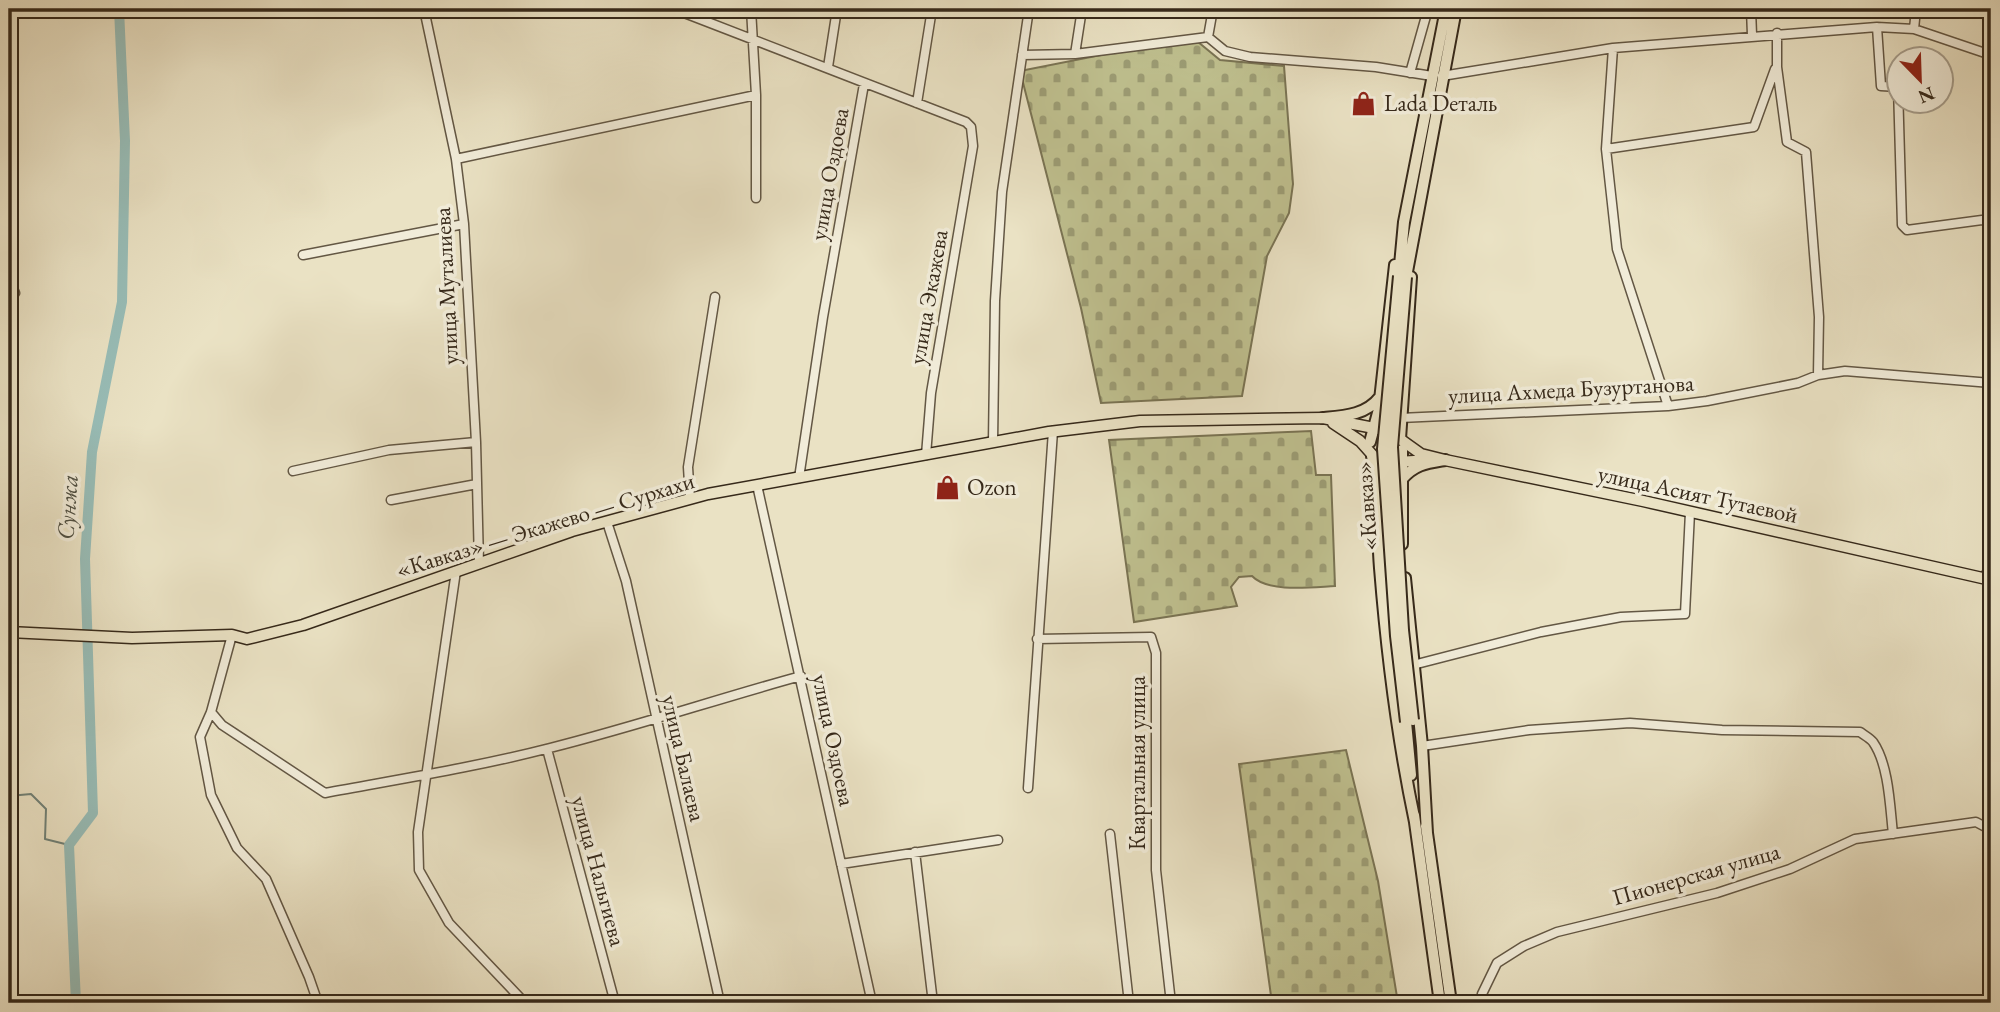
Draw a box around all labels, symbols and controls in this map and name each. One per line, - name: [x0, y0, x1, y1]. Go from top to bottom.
- north arrow: [1884, 46, 1954, 116]
- text: N: [1914, 81, 1938, 110]
- place label: Lada Dеталь: [1384, 88, 1497, 118]
- shop icon: Lada Dеталь: [1350, 89, 1378, 117]
- street label: улица Оздоева: [803, 105, 856, 243]
- street label: улица Муталиева: [427, 206, 465, 366]
- street label: улица Экажева: [901, 226, 955, 367]
- street label: улица Ахмеда Бузуртанова: [1447, 368, 1696, 410]
- street label: улица Асият Тутаевой: [1595, 458, 1801, 530]
- street label: «Кавказ»: [1348, 460, 1384, 552]
- street label: «Кавказ» — Экажево — Сурхахи: [392, 465, 698, 585]
- place label: Ozon: [967, 472, 1017, 502]
- water label: Сунжа: [49, 473, 85, 541]
- shop icon: Ozon: [933, 473, 961, 501]
- street label: улица Оздоева: [805, 671, 863, 809]
- street label: Квартальная улица: [1122, 675, 1152, 850]
- street label: улица Балаева: [655, 692, 713, 825]
- street label: улица Нальгиева: [565, 793, 634, 950]
- street label: Пионерская улица: [1609, 836, 1784, 912]

